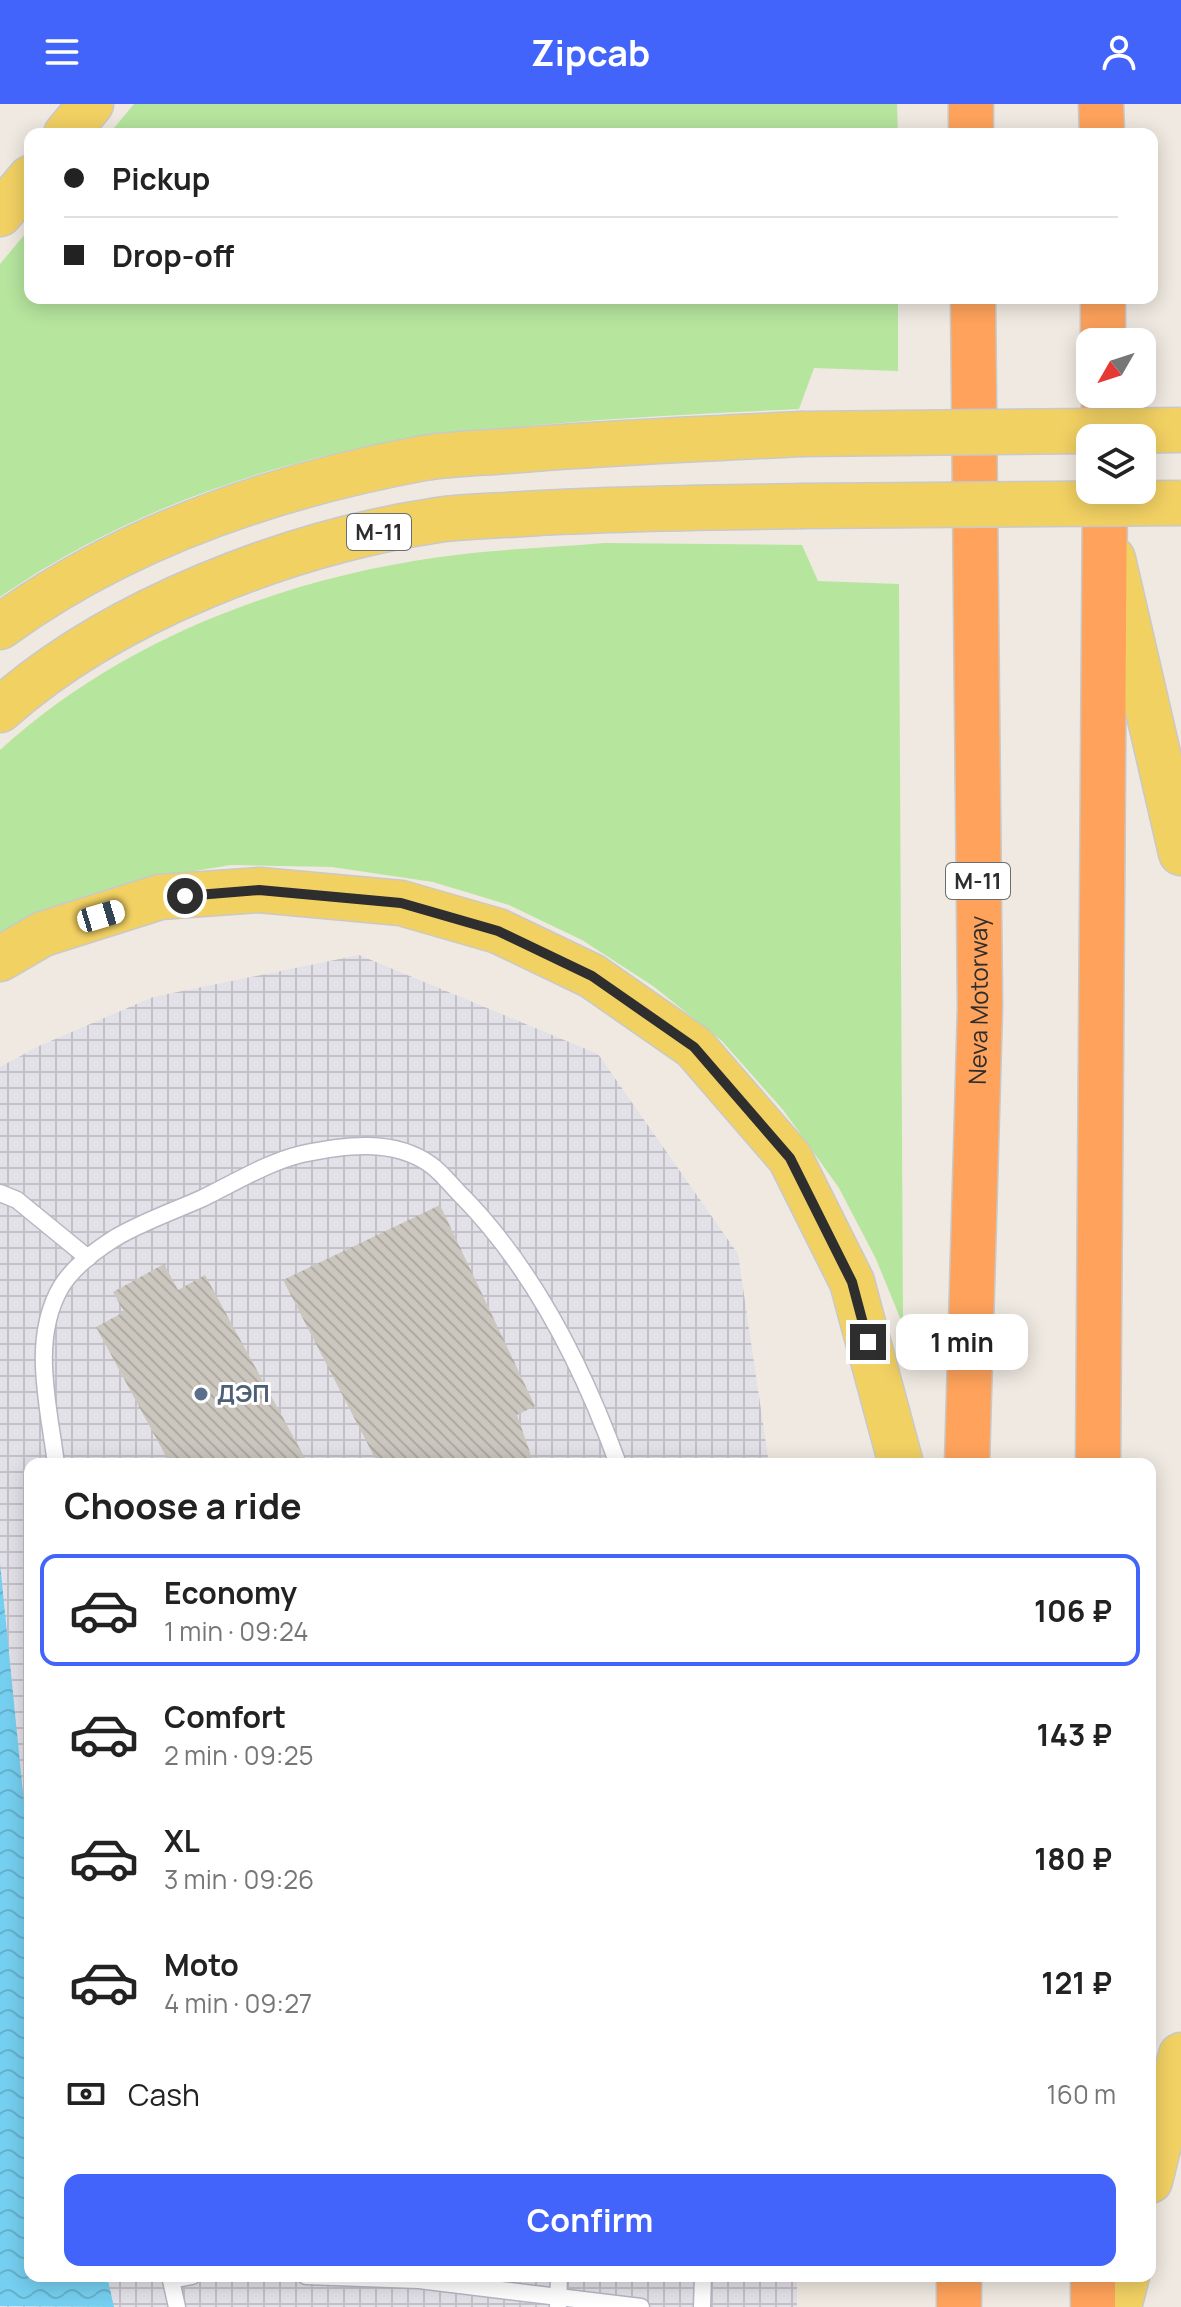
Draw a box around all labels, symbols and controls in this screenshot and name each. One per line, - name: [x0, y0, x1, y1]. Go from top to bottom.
- text: Zipcab: [531, 28, 650, 77]
- icon: menu: [40, 30, 84, 74]
- icon: person: [1097, 30, 1141, 74]
- text: Pickup: [112, 158, 210, 199]
- text: Drop-off: [112, 235, 234, 276]
- north arrow: [1076, 328, 1156, 408]
- map controls: [1076, 328, 1156, 504]
- button: layers: [1076, 424, 1156, 504]
- road number: М-11: [347, 514, 411, 550]
- road number: М-11: [946, 863, 1010, 899]
- route start: [167, 878, 203, 914]
- car: [75, 898, 127, 934]
- street label: Neva Motorway: [960, 915, 995, 1085]
- callout: 1 min: [896, 1314, 1028, 1370]
- route end: [850, 1324, 886, 1360]
- text: 1 min: [930, 1324, 994, 1360]
- place label: ДЭП: [217, 1376, 270, 1409]
- marker: ДЭП: [192, 1385, 210, 1403]
- text: Choose a ride: [64, 1481, 302, 1530]
- text: Economy: [164, 1572, 297, 1613]
- icon: car: [68, 1574, 140, 1646]
- text: 106 ₽: [1034, 1590, 1112, 1631]
- text: 1 min · 09:24: [164, 1613, 309, 1649]
- text: Comfort: [164, 1696, 286, 1737]
- icon: car: [68, 1698, 140, 1770]
- text: 143 ₽: [1037, 1714, 1112, 1755]
- text: 2 min · 09:25: [164, 1737, 313, 1773]
- text: XL: [164, 1820, 200, 1861]
- icon: car: [68, 1822, 140, 1894]
- text: 180 ₽: [1034, 1838, 1112, 1879]
- text: 3 min · 09:26: [164, 1861, 314, 1897]
- text: Moto: [164, 1944, 239, 1985]
- icon: car: [68, 1946, 140, 2018]
- text: 121 ₽: [1041, 1962, 1112, 2003]
- text: 4 min · 09:27: [164, 1985, 312, 2021]
- icon: cash: [64, 2072, 108, 2116]
- text: Cash: [128, 2074, 200, 2115]
- text: 160 m: [1047, 2076, 1116, 2112]
- button: Confirm: [64, 2174, 1116, 2266]

